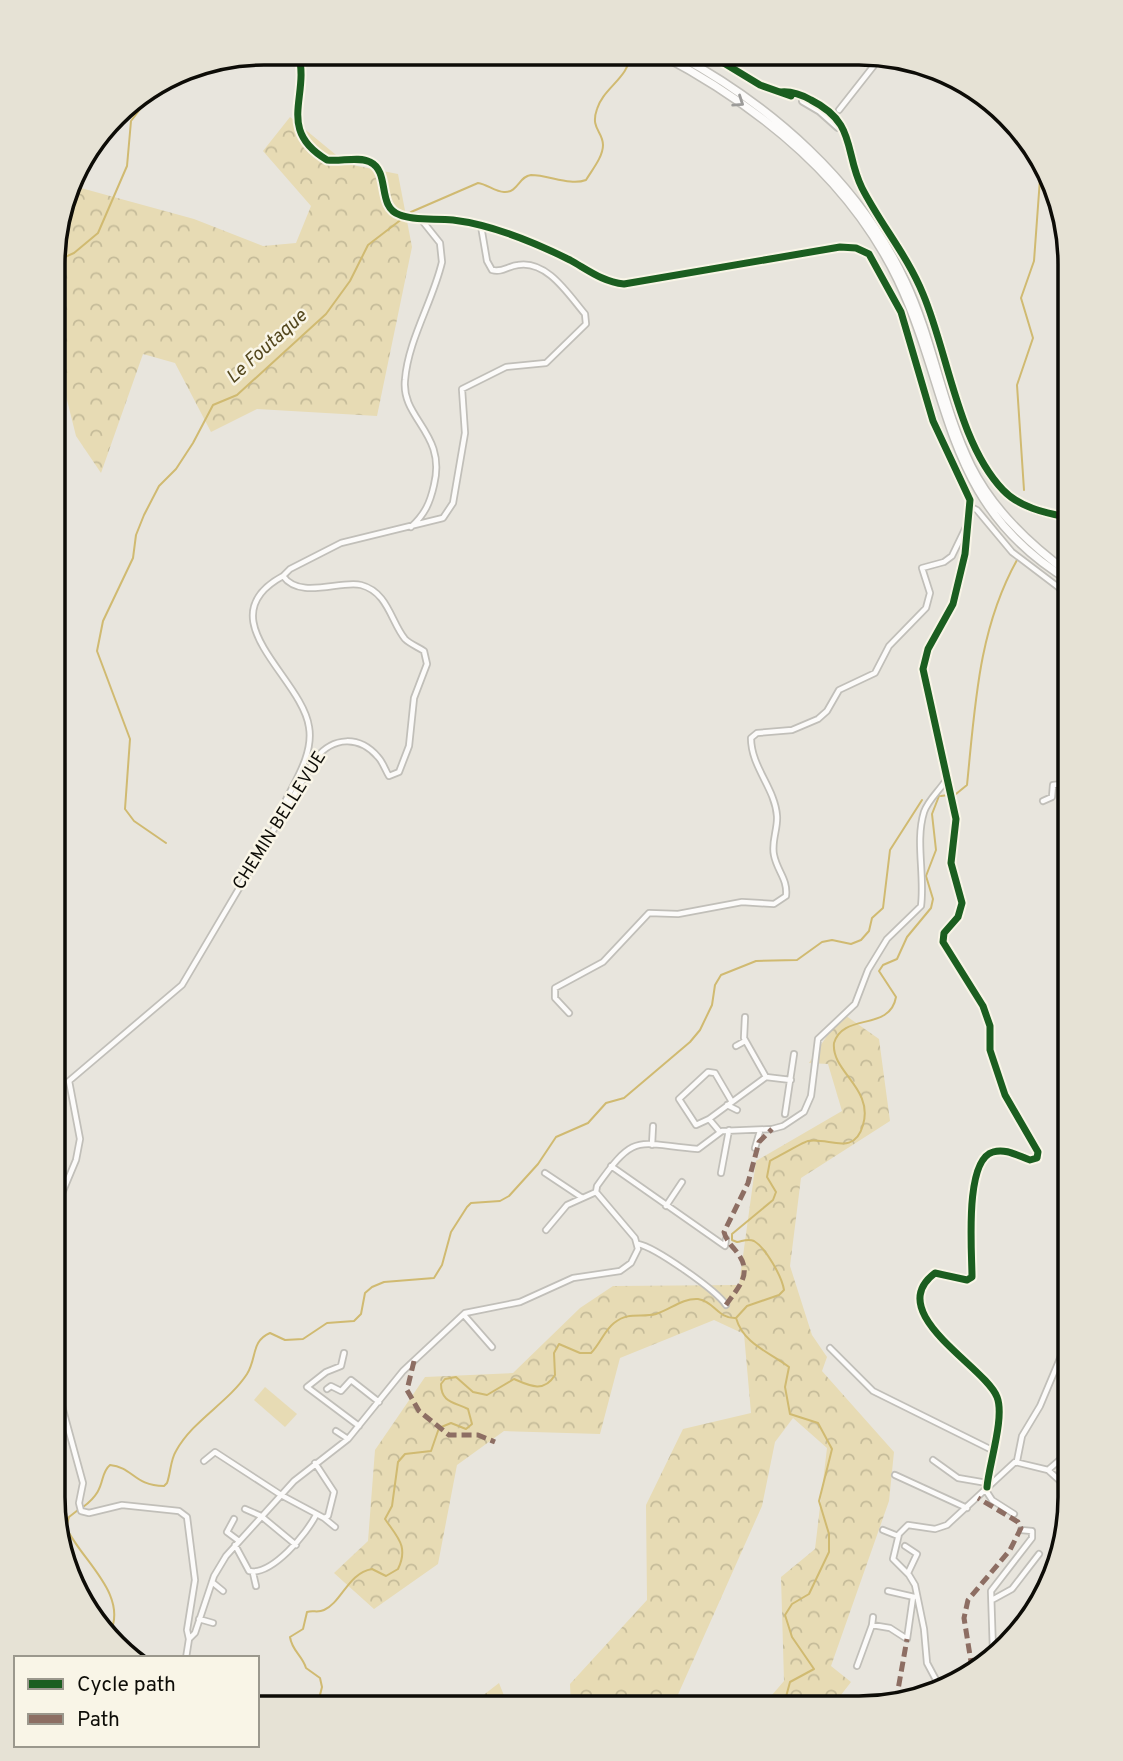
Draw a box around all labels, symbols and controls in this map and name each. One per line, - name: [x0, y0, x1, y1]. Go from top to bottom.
- one-way arrow: [731, 94, 744, 107]
- water label: Le Foutaque: [222, 304, 313, 390]
- street label: CHEMIN BELLEVUE: [228, 747, 332, 895]
- legend: [14, 1656, 259, 1747]
- text: Cycle path: [77, 1672, 176, 1699]
- text: Path: [77, 1707, 120, 1734]

